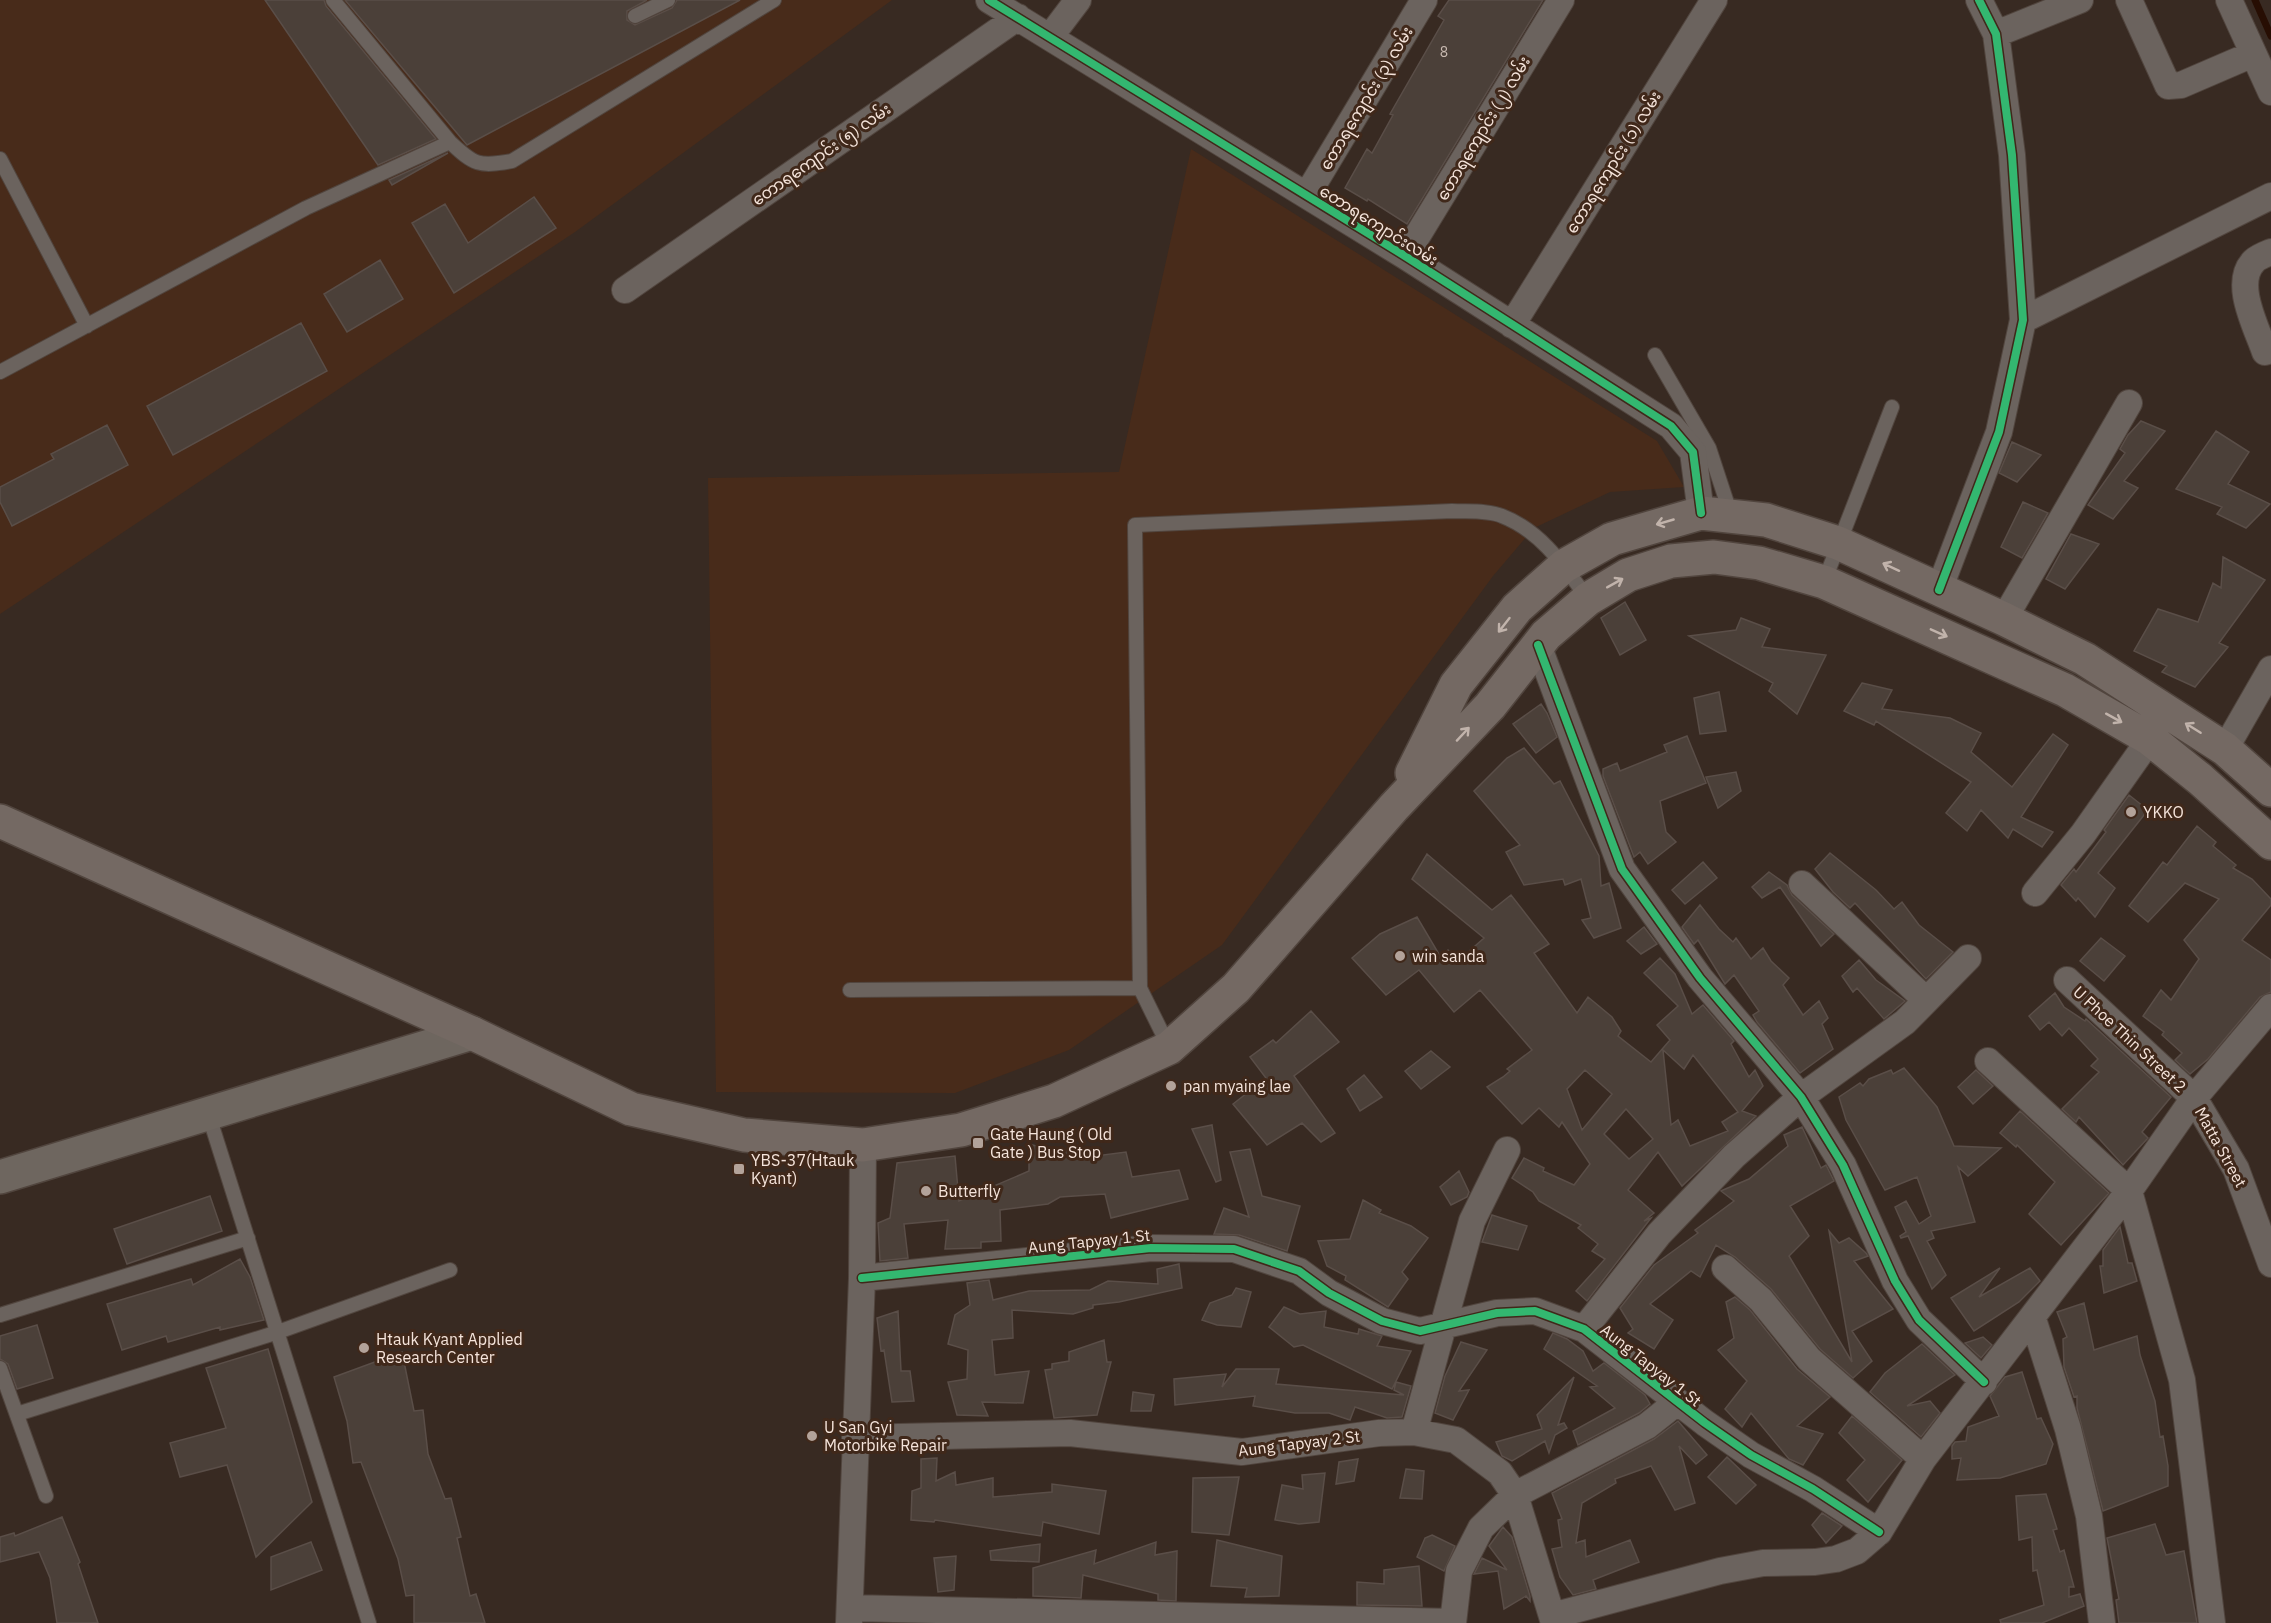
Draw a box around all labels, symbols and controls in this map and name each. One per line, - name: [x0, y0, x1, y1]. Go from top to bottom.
- street label: တောရကျောင်း (၃) လမ်း: [1314, 22, 1420, 175]
- house number: 8: [1440, 43, 1448, 61]
- street label: တောရကျောင်း (၂) လမ်း: [1431, 52, 1537, 206]
- street label: တောရကျောင်း (၁) လမ်း: [1560, 87, 1668, 239]
- street label: တောရကျောင်း (၅) လမ်း: [747, 98, 897, 213]
- street label: တောရကျောင်းလမ်း: [1314, 180, 1442, 273]
- one-way arrow: [1656, 517, 1675, 528]
- one-way arrow: [1883, 561, 1901, 573]
- one-way arrow: [1606, 577, 1624, 588]
- one-way arrow: [1497, 617, 1510, 633]
- one-way arrow: [1929, 628, 1947, 639]
- one-way arrow: [2106, 712, 2123, 724]
- one-way arrow: [2185, 721, 2202, 733]
- one-way arrow: [1456, 726, 1471, 741]
- place label: YKKO: [2143, 802, 2184, 822]
- marker: YKKO: [2124, 805, 2138, 819]
- place label: win sanda: [1412, 946, 1485, 966]
- marker: win sanda: [1393, 949, 1407, 963]
- street label: U Phoe Thin Street 2: [2069, 981, 2191, 1097]
- place label: pan myaing lae: [1183, 1076, 1291, 1096]
- marker: pan myaing lae: [1164, 1079, 1178, 1093]
- street label: Matta Street: [2191, 1103, 2251, 1191]
- place label: Gate Haung ( Old Gate ) Bus Stop: [990, 1124, 1112, 1162]
- marker: Gate Haung ( Old Gate ) Bus Stop: [971, 1136, 985, 1150]
- place label: YBS-37(Htauk Kyant): [751, 1150, 855, 1188]
- marker: YBS-37(Htauk Kyant): [732, 1162, 746, 1176]
- place label: Butterfly: [938, 1181, 1001, 1201]
- marker: Butterfly: [919, 1184, 933, 1198]
- street label: Aung Tapyay 1 St: [1027, 1225, 1151, 1257]
- street label: Aung Tapyay 1 St: [1596, 1319, 1706, 1411]
- place label: Htauk Kyant Applied Research Center: [376, 1329, 523, 1367]
- marker: Htauk Kyant Applied Research Center: [357, 1341, 371, 1355]
- place label: U San Gyi Motorbike Repair: [824, 1417, 947, 1455]
- street label: Aung Tapyay 2 St: [1237, 1426, 1361, 1460]
- marker: U San Gyi Motorbike Repair: [805, 1429, 819, 1443]

